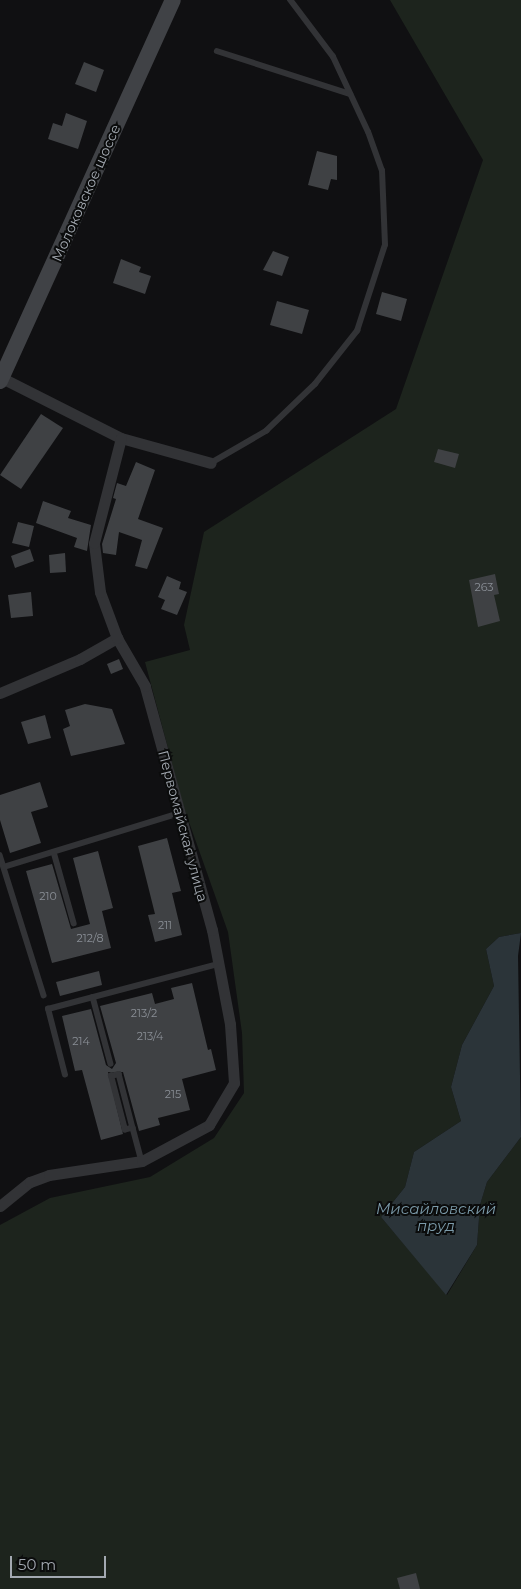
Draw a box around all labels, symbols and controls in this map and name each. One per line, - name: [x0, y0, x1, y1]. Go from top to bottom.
- street label: Молоковское шоссе: [48, 122, 124, 264]
- house number: 263: [474, 580, 494, 594]
- street label: Первомайская улица: [155, 748, 211, 904]
- house number: 210: [39, 889, 57, 903]
- house number: 211: [158, 918, 172, 932]
- house number: 212/8: [76, 931, 104, 945]
- house number: 213/2: [131, 1006, 157, 1020]
- house number: 213/4: [137, 1029, 163, 1043]
- house number: 214: [72, 1034, 90, 1048]
- house number: 215: [165, 1087, 181, 1101]
- water label: Мисайловский пруд: [376, 1199, 496, 1234]
- scale bar: [12, 1546, 109, 1578]
- text: 50 m: [18, 1555, 56, 1574]

